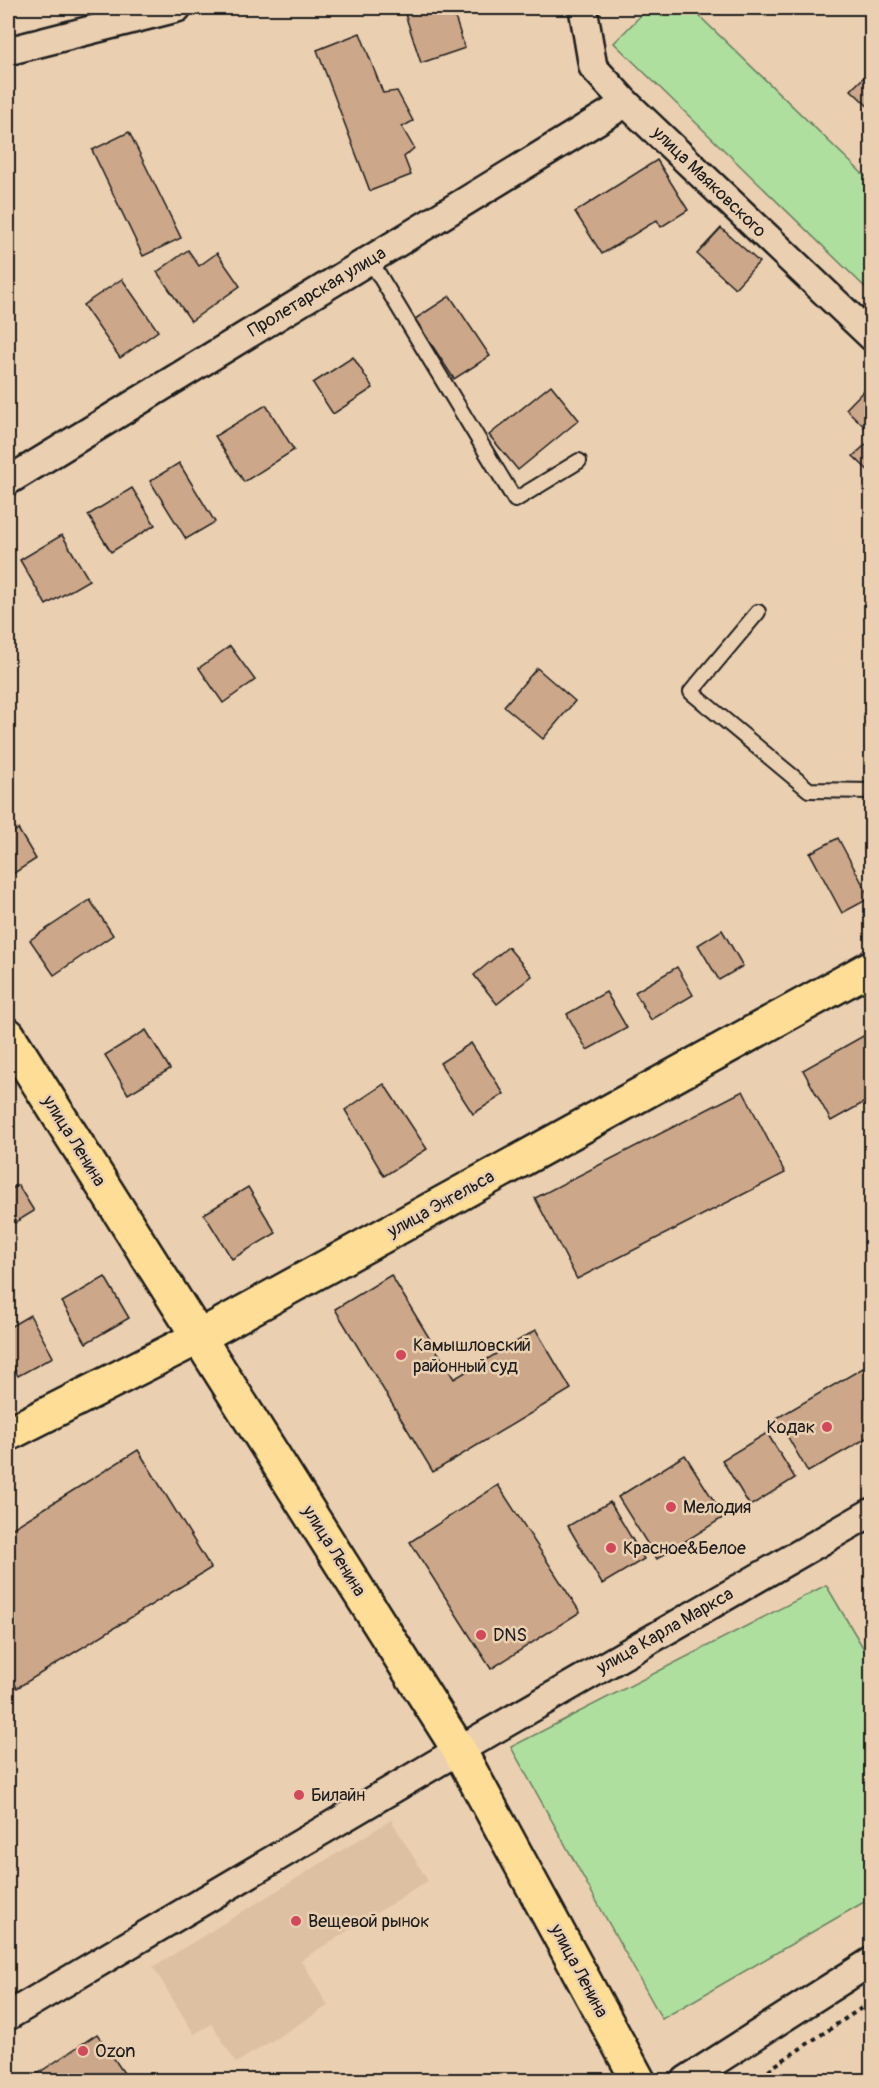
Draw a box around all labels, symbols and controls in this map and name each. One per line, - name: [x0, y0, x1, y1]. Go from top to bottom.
- street label: улица Маяковского: [646, 121, 771, 243]
- street label: Пролетарская улица: [244, 242, 390, 342]
- street label: улица Ленина: [36, 1090, 111, 1191]
- street label: улица Энгельса: [383, 1165, 499, 1243]
- place label: Камышловский районный суд: [413, 1334, 531, 1378]
- marker: Камышловский районный суд: [394, 1348, 408, 1362]
- place label: Кодак: [767, 1416, 815, 1439]
- marker: Кодак: [820, 1420, 834, 1434]
- place label: Мелодия: [683, 1496, 751, 1519]
- street label: улица Ленина: [296, 1500, 371, 1601]
- marker: Мелодия: [664, 1500, 678, 1514]
- place label: Красное&Белое: [623, 1537, 746, 1560]
- marker: Красное&Белое: [604, 1541, 618, 1555]
- street label: улица Карла Маркса: [592, 1582, 738, 1680]
- place label: DNS: [493, 1624, 527, 1647]
- marker: DNS: [474, 1628, 488, 1642]
- place label: Билайн: [311, 1784, 365, 1807]
- marker: Билайн: [292, 1788, 306, 1802]
- place label: Вещевой рынок: [308, 1910, 430, 1933]
- marker: Вещевой рынок: [289, 1914, 303, 1928]
- street label: улица Ленина: [544, 1919, 613, 2022]
- place label: Ozon: [95, 2040, 135, 2063]
- marker: Ozon: [76, 2044, 90, 2058]

